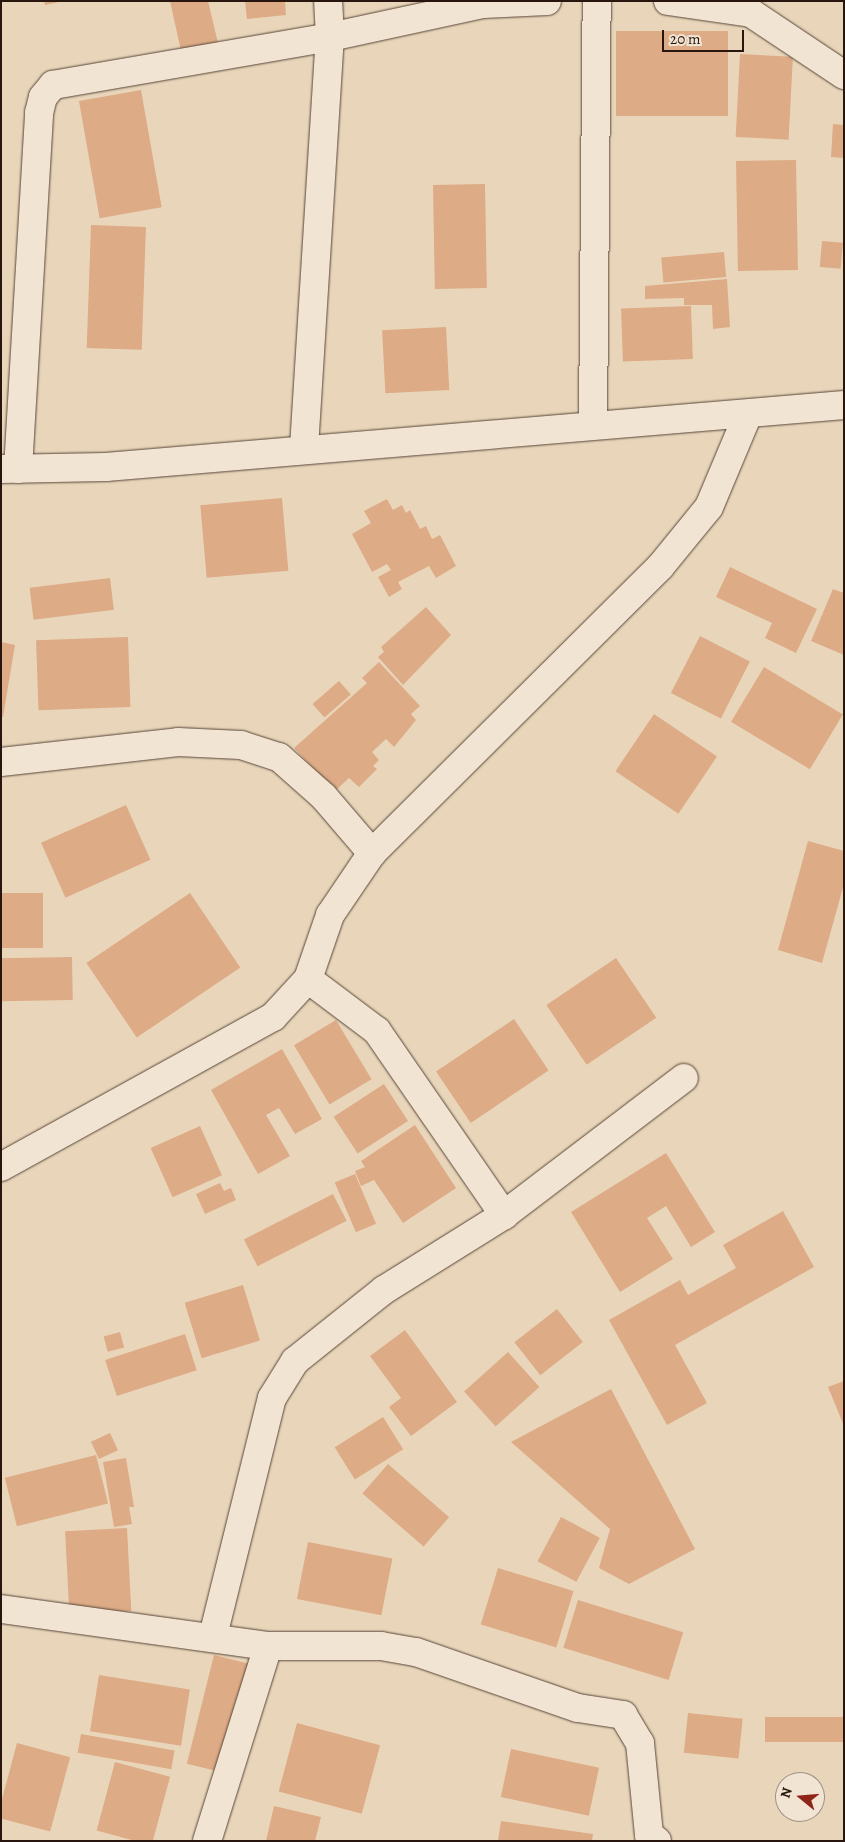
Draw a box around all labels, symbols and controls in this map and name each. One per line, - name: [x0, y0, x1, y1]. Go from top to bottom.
- scale bar: [665, 20, 748, 52]
- text: 20 m: [670, 29, 701, 49]
- north arrow: [775, 1772, 825, 1822]
- text: N: [776, 1785, 797, 1800]

